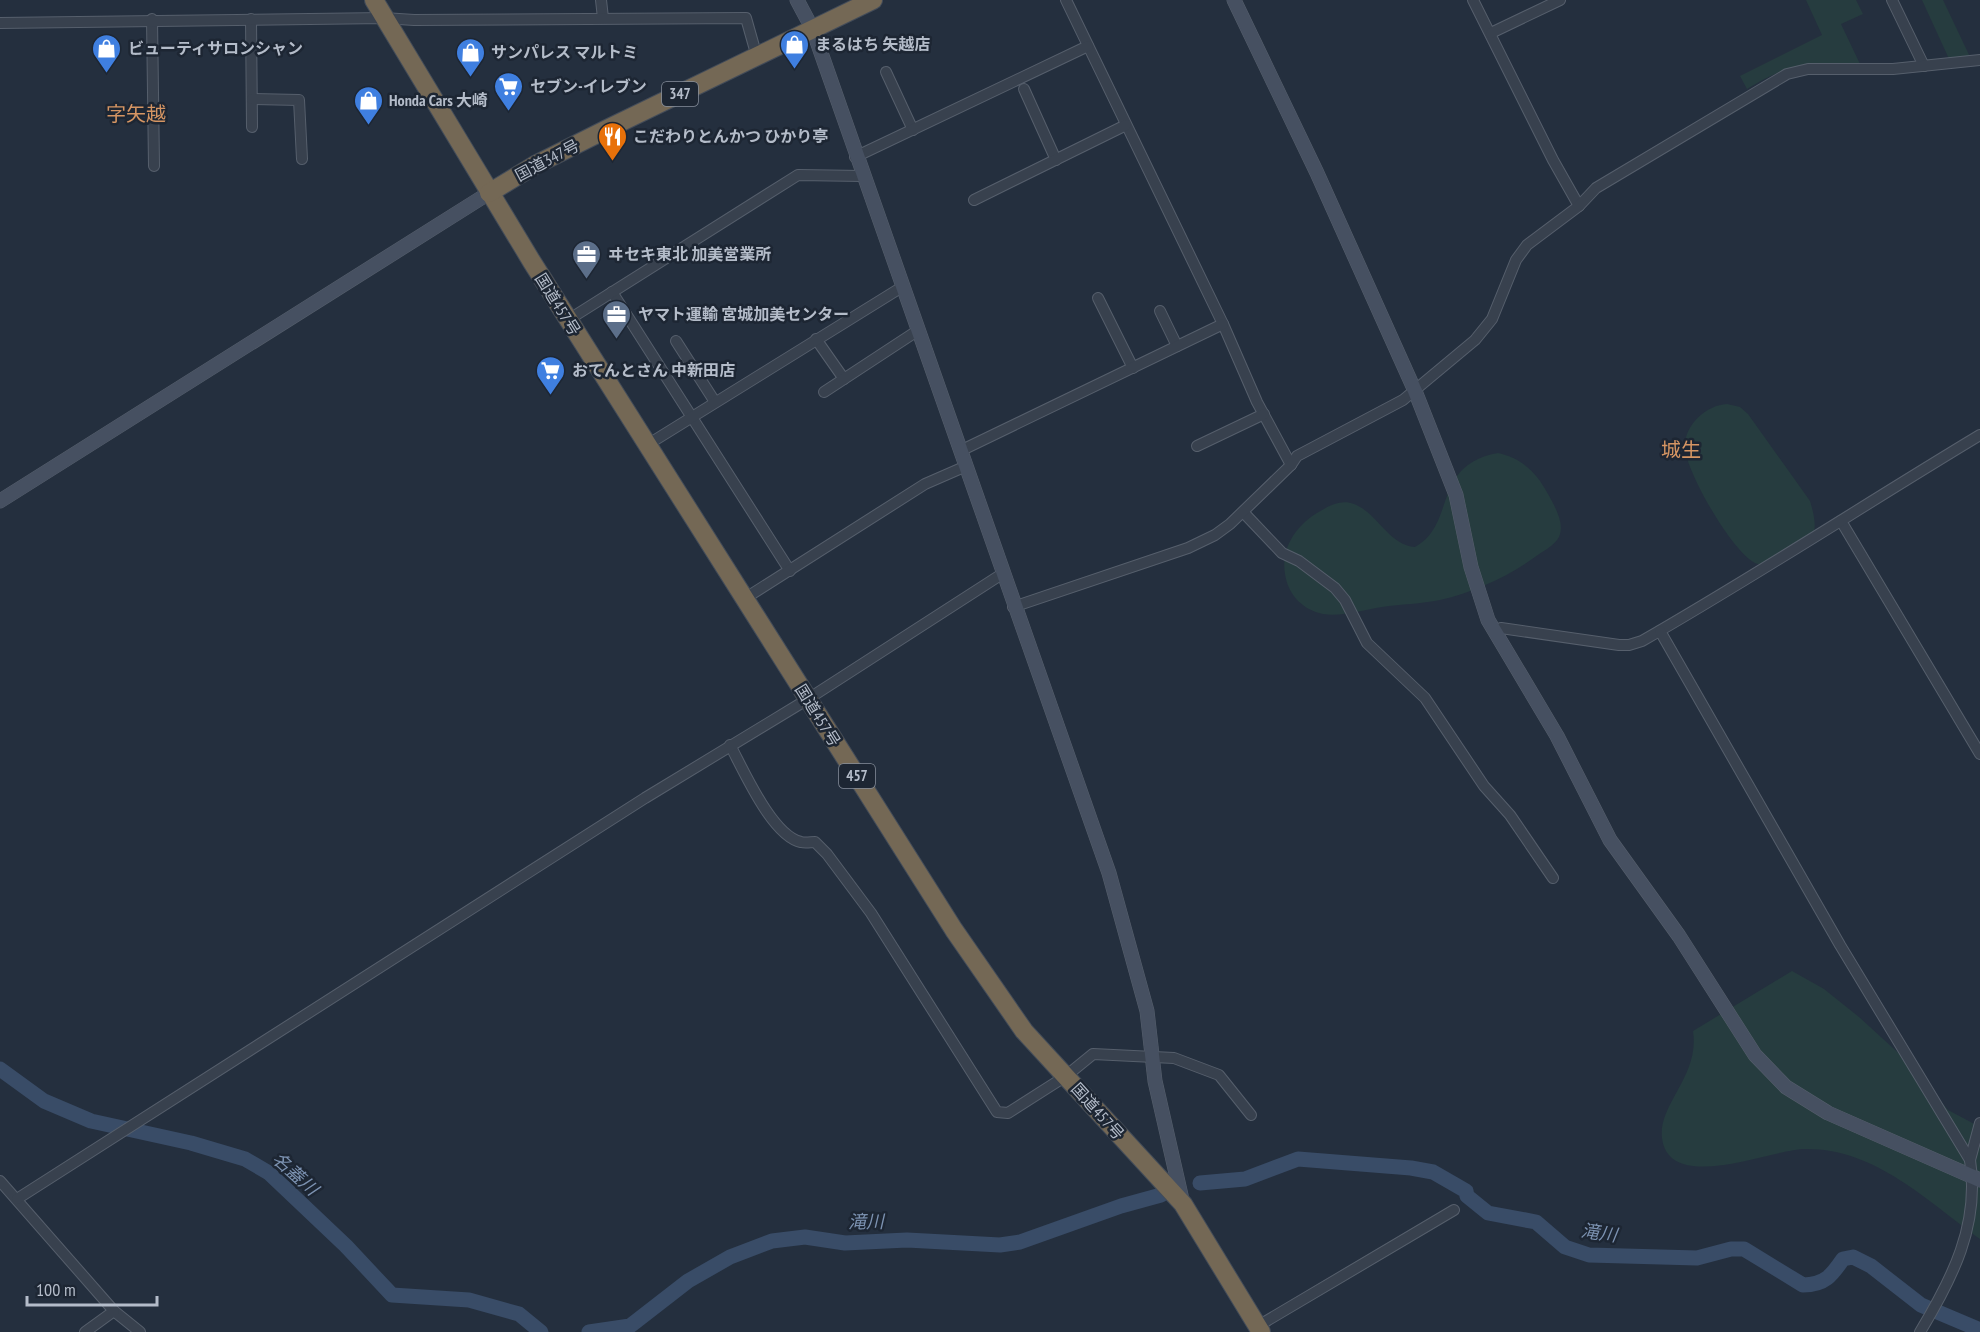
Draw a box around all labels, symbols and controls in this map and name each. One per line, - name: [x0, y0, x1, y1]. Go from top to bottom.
- shop icon: まるはち 矢越店: [778, 28, 810, 70]
- shop icon: ビューティサロンシャン: [91, 32, 123, 74]
- place label: まるはち 矢越店: [815, 34, 930, 54]
- shop icon: サンパレス マルトミ: [454, 36, 486, 78]
- place label: ビューティサロンシャン: [128, 38, 303, 58]
- place label: サンパレス マルトミ: [491, 42, 638, 62]
- supermarket icon: セブン-イレブン: [493, 70, 525, 112]
- place label: セブン-イレブン: [530, 76, 647, 96]
- road number: 347: [662, 82, 698, 106]
- shop icon: Honda Cars 大崎: [352, 84, 384, 126]
- place label: Honda Cars 大崎: [389, 90, 488, 110]
- district label: 字矢越: [106, 101, 166, 127]
- restaurant icon: こだわりとんかつ ひかり亭: [596, 120, 628, 162]
- place label: こだわりとんかつ ひかり亭: [633, 126, 828, 146]
- street label: 国道347号: [512, 135, 582, 185]
- office icon: ヰセキ東北 加美営業所: [571, 238, 603, 280]
- place label: ヰセキ東北 加美営業所: [608, 244, 771, 264]
- street label: 国道457号: [531, 269, 585, 339]
- office icon: ヤマト運輸 宮城加美センター: [601, 298, 633, 340]
- place label: ヤマト運輸 宮城加美センター: [638, 304, 849, 324]
- supermarket icon: おてんとさん 中新田店: [535, 354, 567, 396]
- place label: おてんとさん 中新田店: [572, 360, 735, 380]
- district label: 城生: [1661, 437, 1701, 463]
- street label: 国道457号: [791, 680, 845, 750]
- road number: 457: [839, 764, 875, 788]
- street label: 国道457号: [1067, 1078, 1129, 1144]
- water label: 名蓋川: [268, 1147, 325, 1202]
- water label: 滝川: [848, 1210, 886, 1233]
- water label: 滝川: [1580, 1219, 1620, 1247]
- scale bar: [27, 1269, 158, 1307]
- text: 100 m: [36, 1278, 76, 1301]

